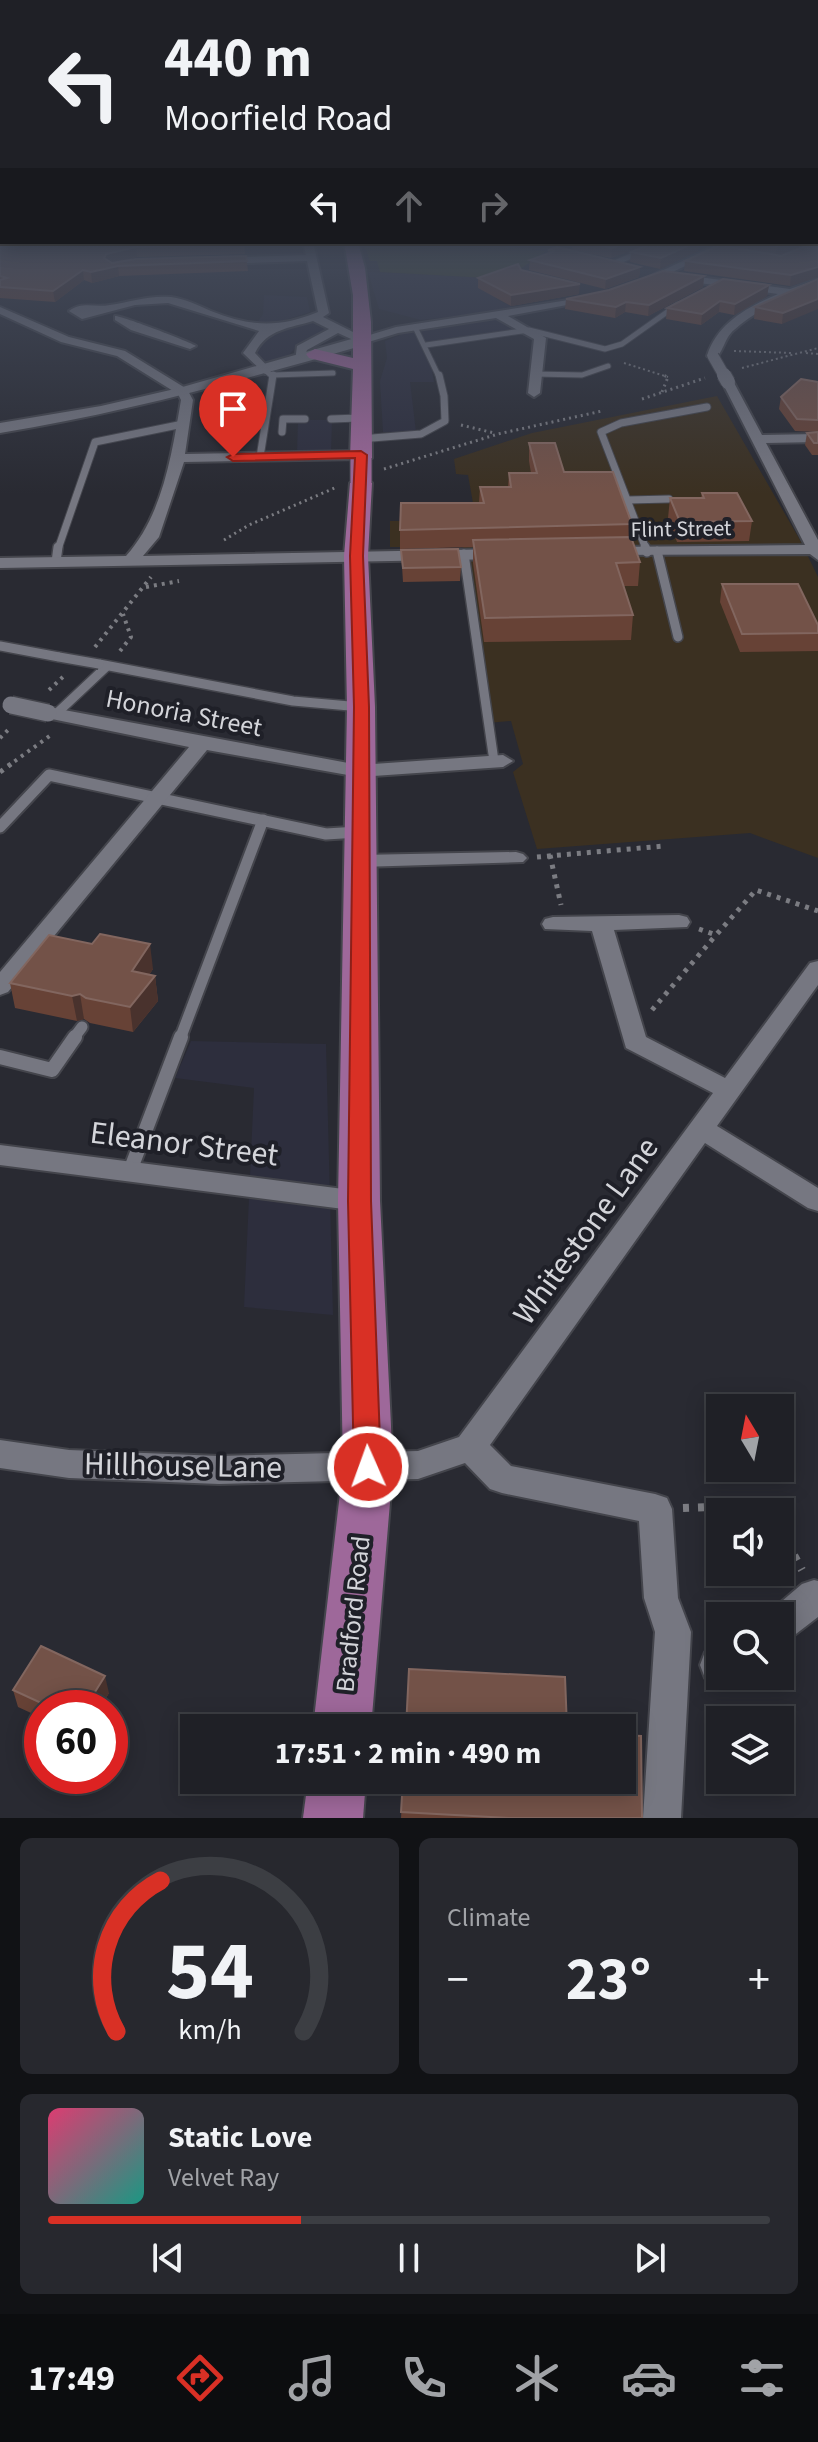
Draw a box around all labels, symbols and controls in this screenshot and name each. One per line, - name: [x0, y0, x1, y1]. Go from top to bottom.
- text: 440 m: [164, 19, 312, 98]
- icon: left: [32, 32, 136, 136]
- text: Moorfield Road: [164, 93, 393, 144]
- icon: left: [303, 184, 347, 228]
- icon: ahead: [387, 184, 431, 228]
- icon: right: [471, 184, 515, 228]
- pin: [199, 375, 267, 457]
- icon: arrive: [211, 387, 255, 431]
- street label: Flint Street: [630, 512, 732, 546]
- street label: Honoria Street: [103, 680, 265, 746]
- street label: Eleanor Street: [87, 1110, 281, 1178]
- street label: Whitestone Lane: [502, 1128, 670, 1334]
- north arrow: [706, 1394, 794, 1482]
- map controls: [706, 1394, 794, 1794]
- position arrow: [326, 1425, 410, 1509]
- street label: Hillhouse Lane: [84, 1441, 282, 1491]
- button: sound: [706, 1498, 794, 1586]
- street label: Bradford Road: [326, 1534, 380, 1694]
- button: search: [706, 1602, 794, 1690]
- speed limit sign: 60: [24, 1690, 128, 1794]
- button: layers: [706, 1706, 794, 1794]
- text: 17:51 · 2 min · 490 m: [275, 1732, 541, 1775]
- text: Climate: [447, 1899, 531, 1936]
- text: 54: [166, 1913, 253, 2031]
- text: 23°: [566, 1938, 651, 2023]
- text: −: [447, 1949, 469, 2012]
- text: +: [748, 1949, 770, 2012]
- text: km/h: [178, 2010, 241, 2050]
- text: Static Love: [168, 2116, 312, 2159]
- text: Velvet Ray: [168, 2159, 279, 2196]
- icon: previous: [146, 2236, 190, 2280]
- icon: pause: [387, 2236, 431, 2280]
- icon: next: [628, 2236, 672, 2280]
- icon: directions: [172, 2350, 228, 2406]
- icon: music: [284, 2350, 340, 2406]
- icon: phone: [396, 2350, 452, 2406]
- icon: climate: [509, 2350, 565, 2406]
- icon: car: [621, 2350, 677, 2406]
- icon: filters: [734, 2350, 790, 2406]
- text: 17:49: [28, 2353, 115, 2404]

